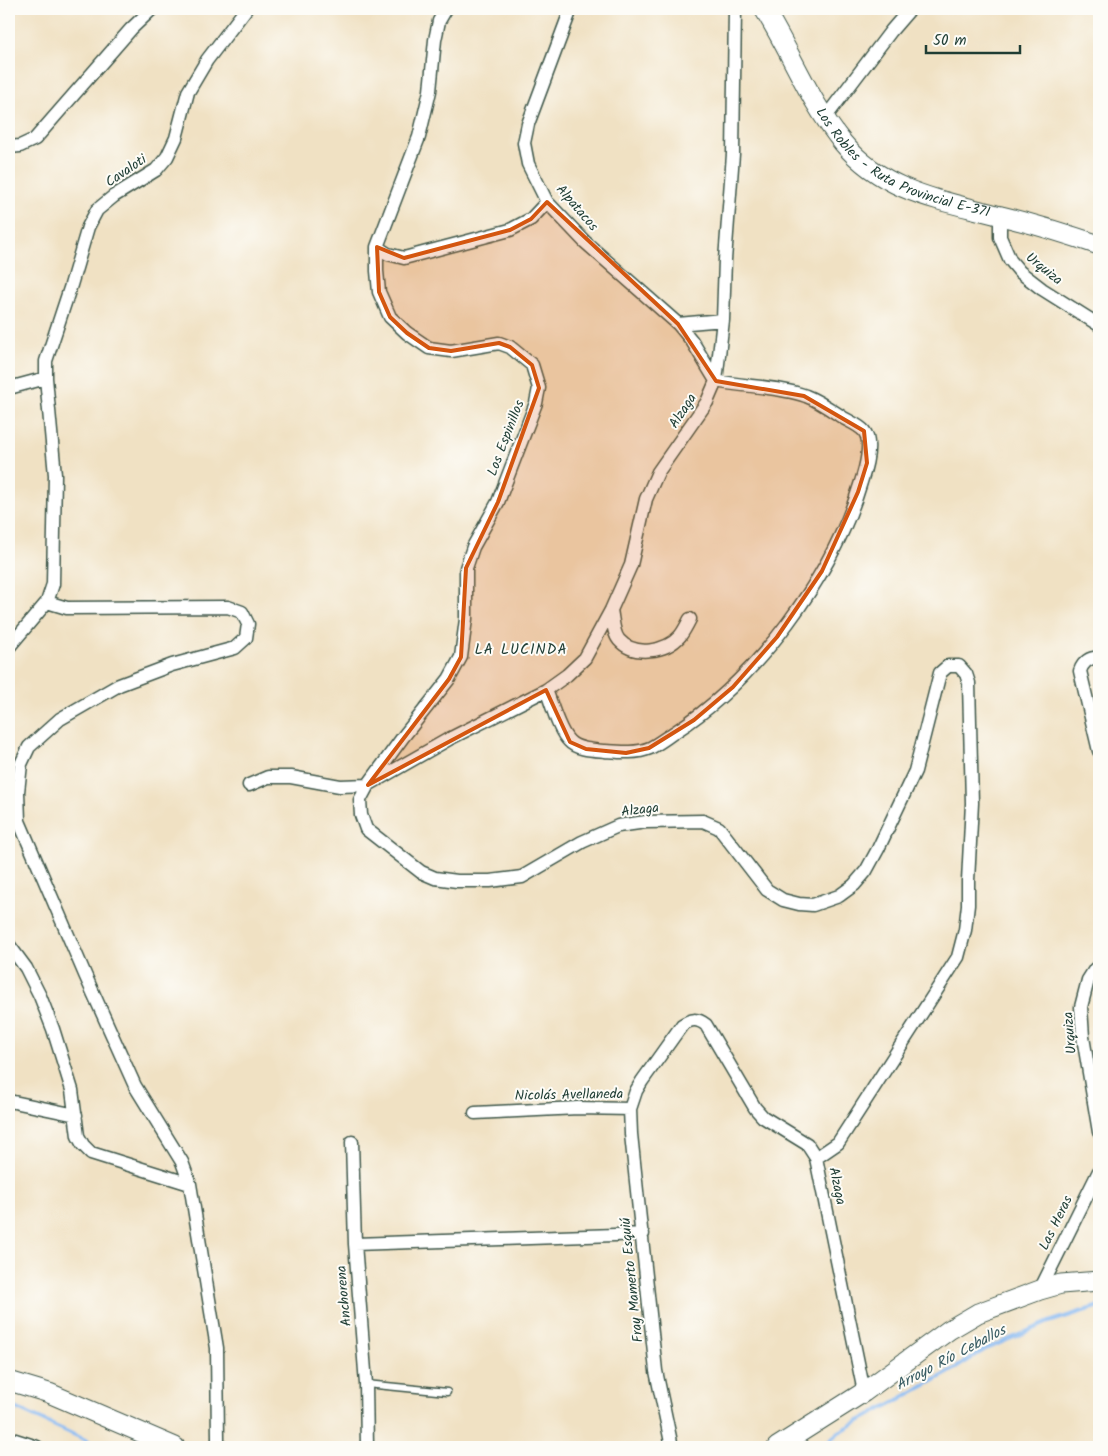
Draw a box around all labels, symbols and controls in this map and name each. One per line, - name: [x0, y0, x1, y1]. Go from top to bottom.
- scale bar: [926, 22, 1019, 54]
- text: 50 m: [933, 29, 967, 53]
- street label: Los Robles - Ruta Provincial E-371: [810, 103, 992, 224]
- street label: Cavaloti: [101, 149, 152, 193]
- street label: Alpatacos: [550, 180, 604, 236]
- street label: Urquiza: [1021, 247, 1067, 291]
- street label: Alzaga: [663, 389, 703, 433]
- street label: Los Espinillos: [481, 397, 531, 479]
- district label: LA LUCINDA: [474, 638, 568, 662]
- street label: Alzaga: [620, 797, 660, 823]
- street label: Urquiza: [1057, 1011, 1083, 1055]
- street label: Nicolás Avellaneda: [515, 1083, 623, 1107]
- street label: Alzaga: [822, 1165, 852, 1207]
- street label: Las Heras: [1033, 1192, 1079, 1254]
- street label: Fray Mamerto Esquiú: [614, 1216, 649, 1343]
- street label: Anchorena: [330, 1265, 358, 1327]
- water label: Arroyo Río Ceballos: [891, 1318, 1012, 1397]

